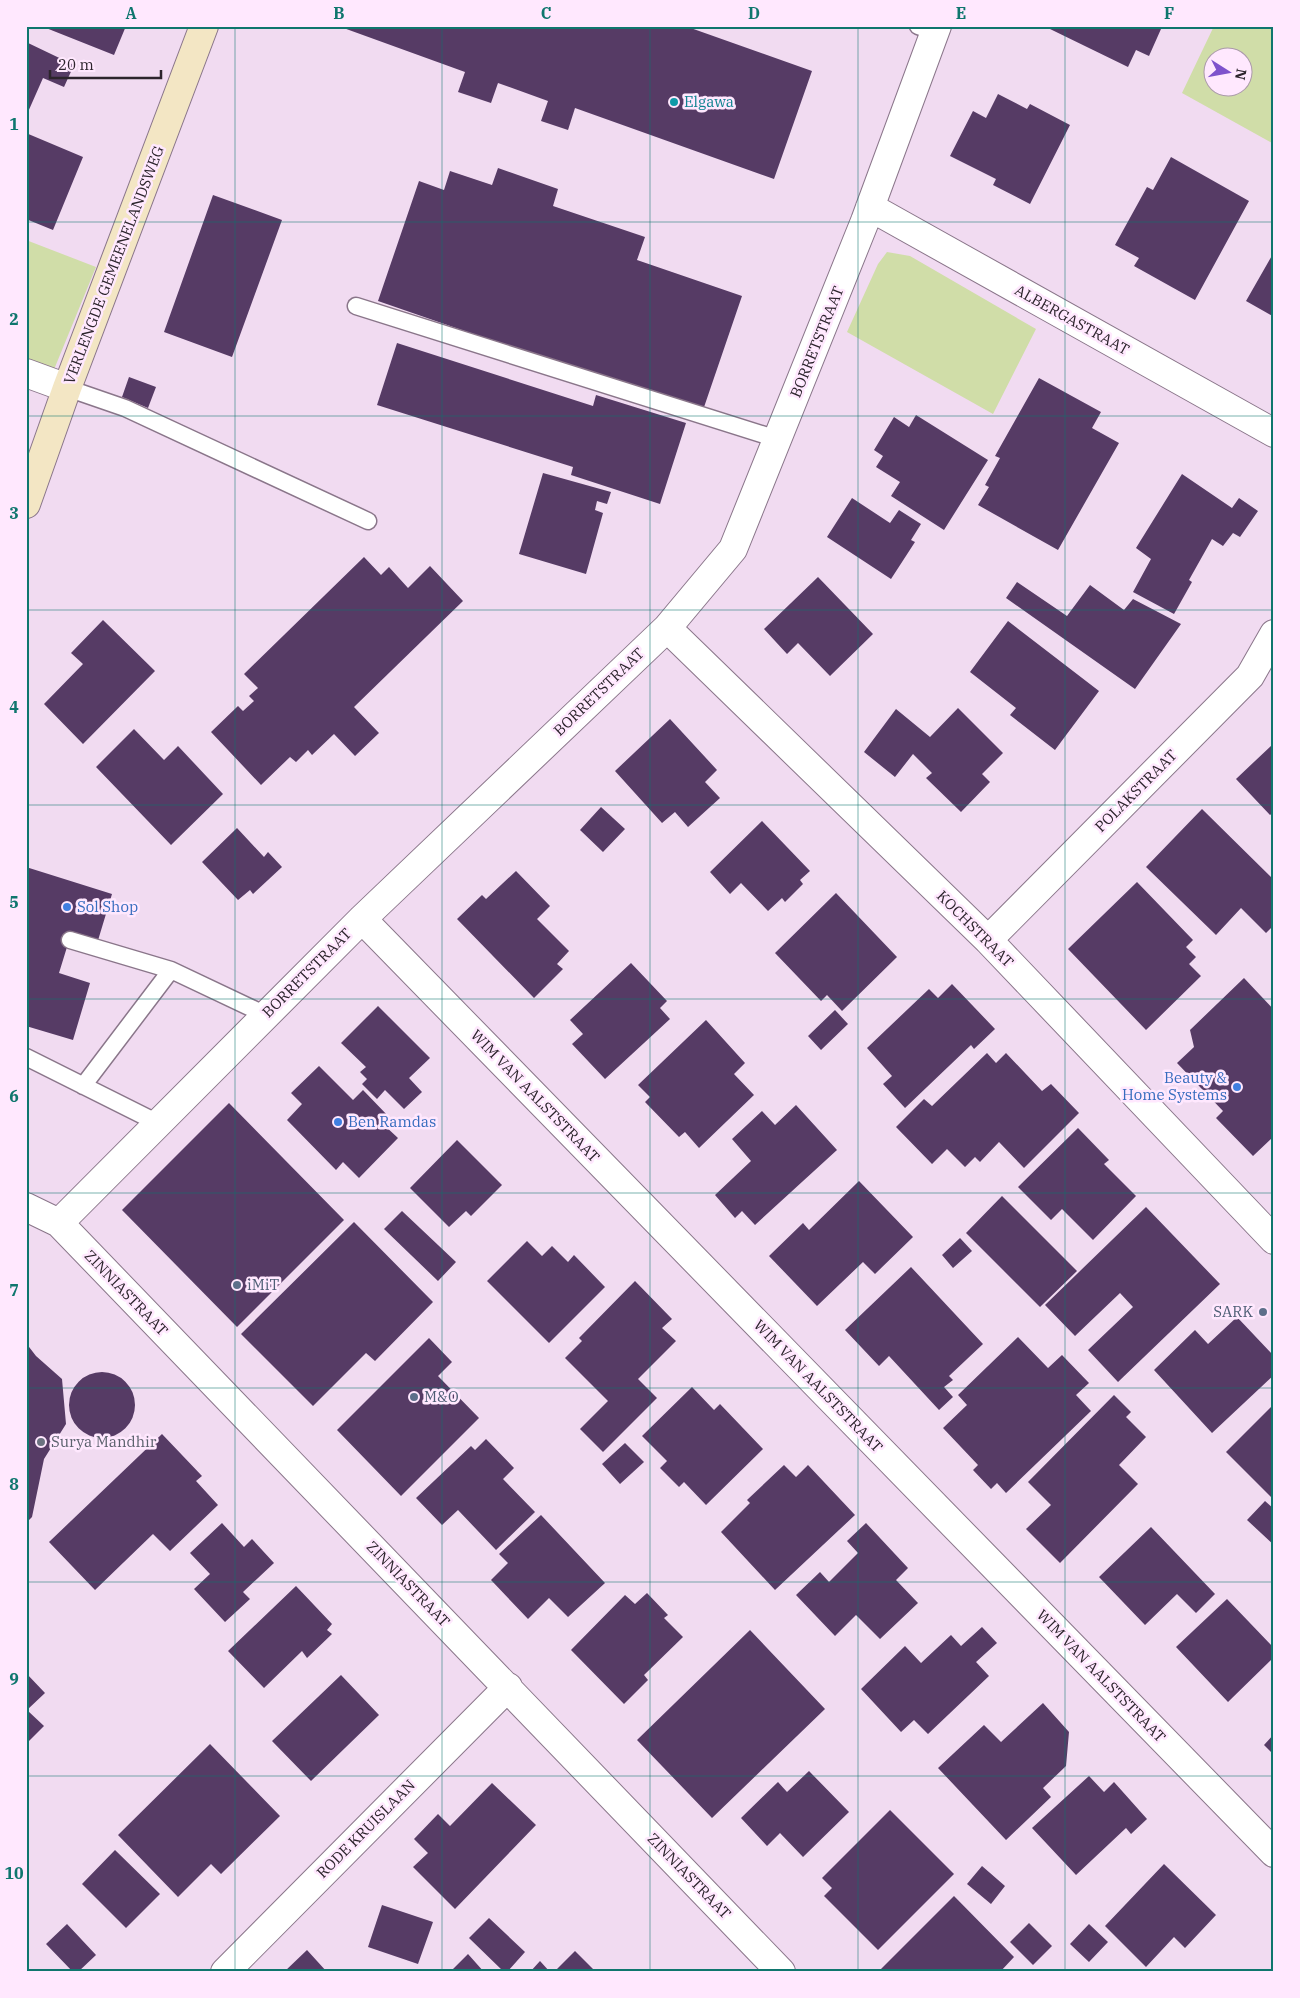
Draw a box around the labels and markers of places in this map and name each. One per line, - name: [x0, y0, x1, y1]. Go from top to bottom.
- place label: Elgawa: [684, 92, 734, 111]
- marker: Elgawa: [668, 96, 680, 108]
- place label: Sol Shop: [77, 897, 138, 916]
- marker: Sol Shop: [61, 901, 73, 913]
- place label: Beauty & Home Systems: [1122, 1068, 1227, 1104]
- marker: Beauty & Home Systems: [1231, 1081, 1243, 1093]
- place label: Ben Ramdas: [348, 1112, 436, 1131]
- marker: Ben Ramdas: [332, 1116, 344, 1128]
- place label: iMiT: [247, 1275, 280, 1294]
- marker: iMiT: [231, 1279, 243, 1291]
- place label: SARK: [1213, 1302, 1253, 1321]
- marker: SARK: [1257, 1306, 1269, 1318]
- place label: M&O: [424, 1387, 459, 1406]
- marker: M&O: [408, 1391, 420, 1403]
- place label: Surya Mandhir: [51, 1432, 157, 1451]
- marker: Surya Mandhir: [35, 1436, 47, 1448]

